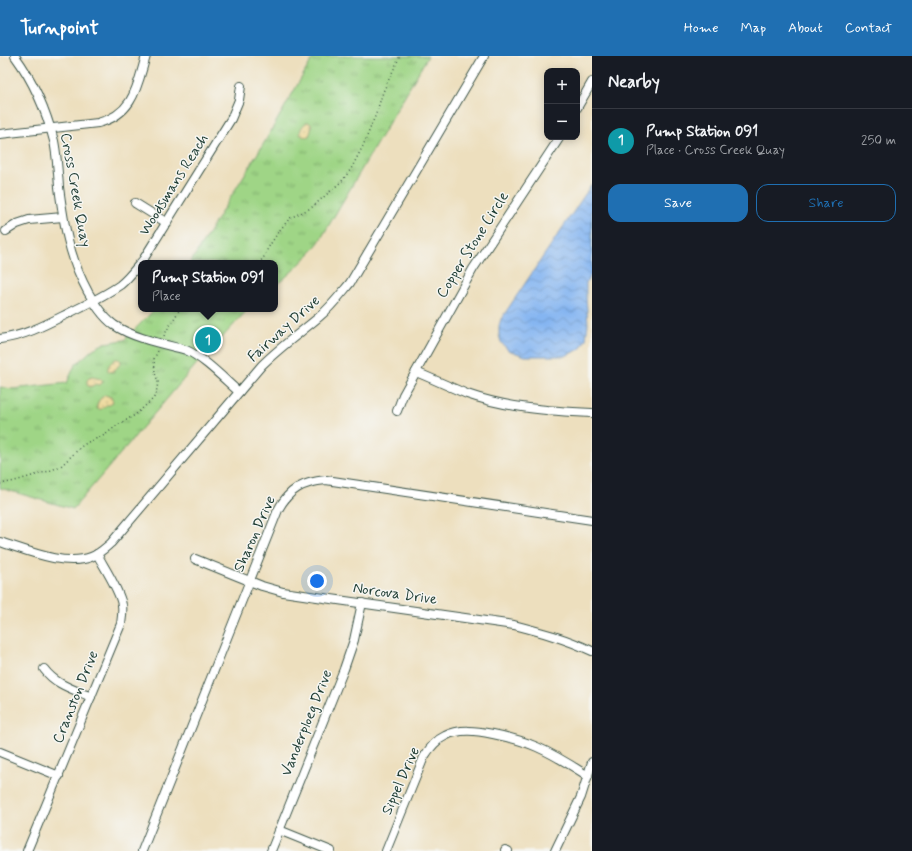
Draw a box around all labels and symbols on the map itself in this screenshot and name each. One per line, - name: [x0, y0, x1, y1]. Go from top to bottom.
- street label: Woodsmans Reach: [135, 130, 214, 240]
- street label: Cross Creek Quay: [55, 131, 95, 249]
- street label: Copper Stone Circle: [432, 188, 514, 302]
- street label: Fairway Drive: [244, 291, 325, 367]
- pin: 1: [195, 325, 221, 355]
- street label: Sharon Drive: [229, 492, 281, 575]
- your location: [307, 571, 327, 591]
- street label: Norcova Drive: [352, 578, 438, 610]
- street label: Cranston Drive: [48, 647, 104, 746]
- street label: Vanderploeg Drive: [277, 667, 338, 779]
- street label: Sippel Drive: [377, 744, 425, 818]

